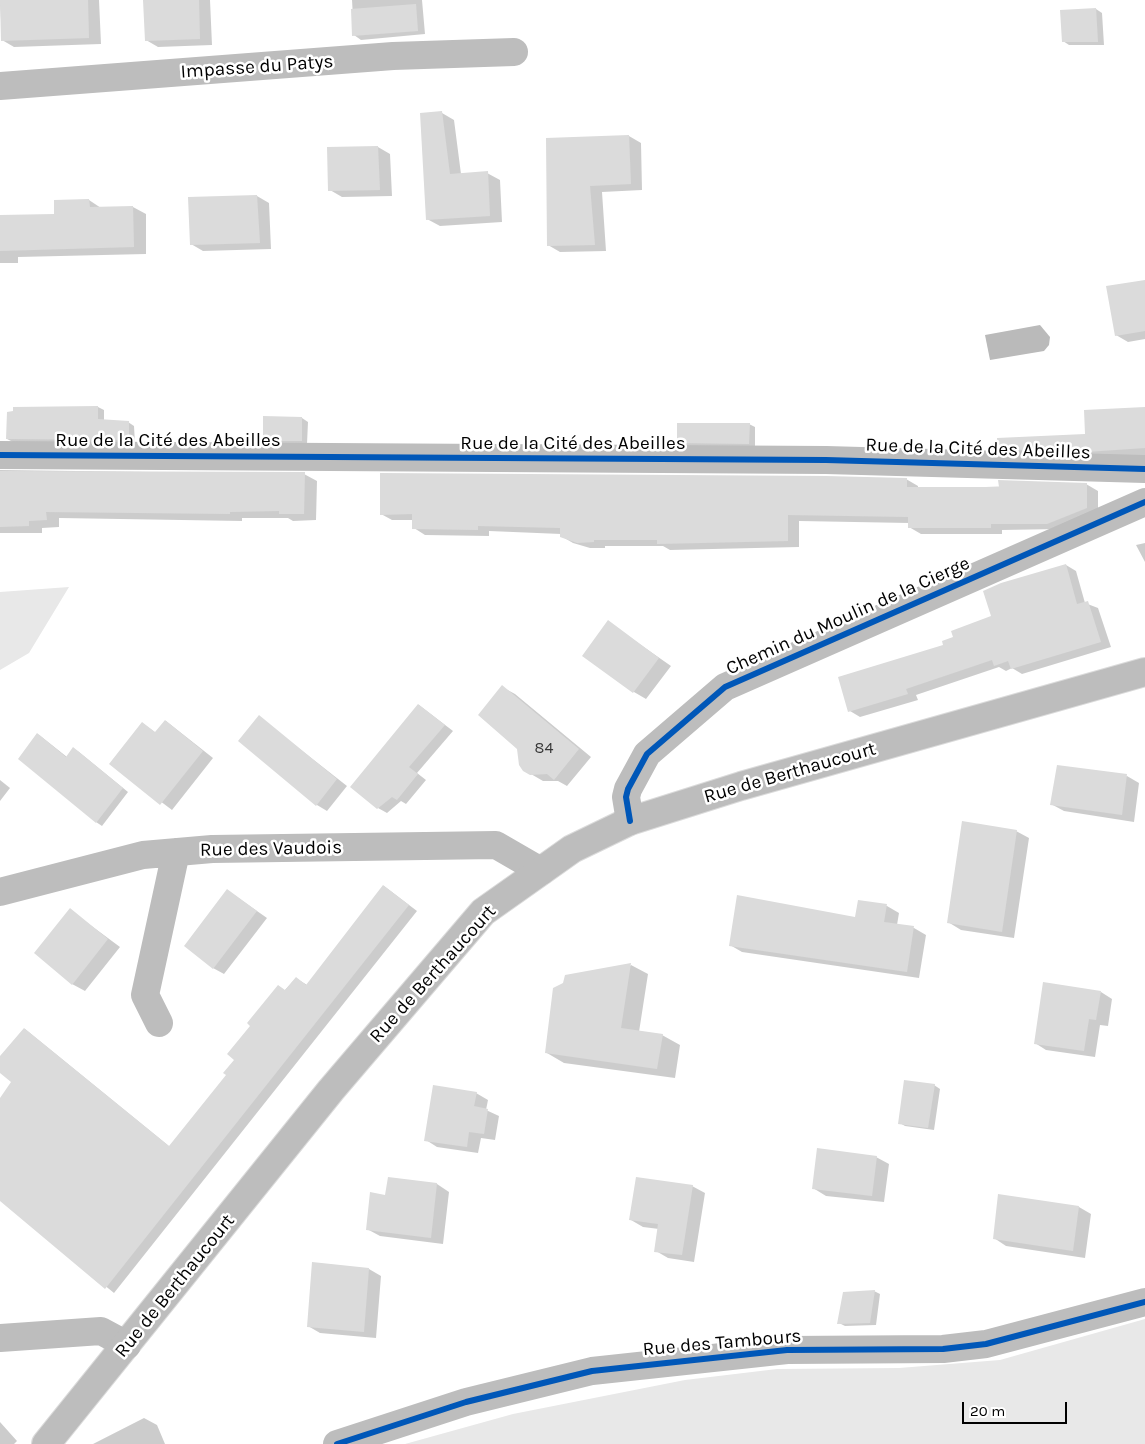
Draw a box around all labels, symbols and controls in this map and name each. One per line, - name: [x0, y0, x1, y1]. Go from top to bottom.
- street label: Impasse du Patys: [180, 50, 334, 84]
- street label: Rue de la Cité des Abeilles: [55, 430, 281, 452]
- street label: Rue de la Cité des Abeilles: [460, 433, 686, 455]
- street label: Rue de la Cité des Abeilles: [865, 434, 1091, 464]
- street label: Chemin du Moulin de la Cierge: [723, 552, 973, 680]
- house number: 84: [535, 738, 553, 758]
- street label: Rue de Berthaucourt: [701, 738, 879, 808]
- street label: Rue des Vaudois: [200, 836, 342, 862]
- street label: Rue de Berthaucourt: [365, 900, 501, 1048]
- street label: Rue de Berthaucourt: [110, 1210, 240, 1362]
- street label: Rue des Tambours: [642, 1325, 802, 1361]
- scale bar: [965, 1392, 1070, 1424]
- text: 20 m: [970, 1402, 1005, 1420]

